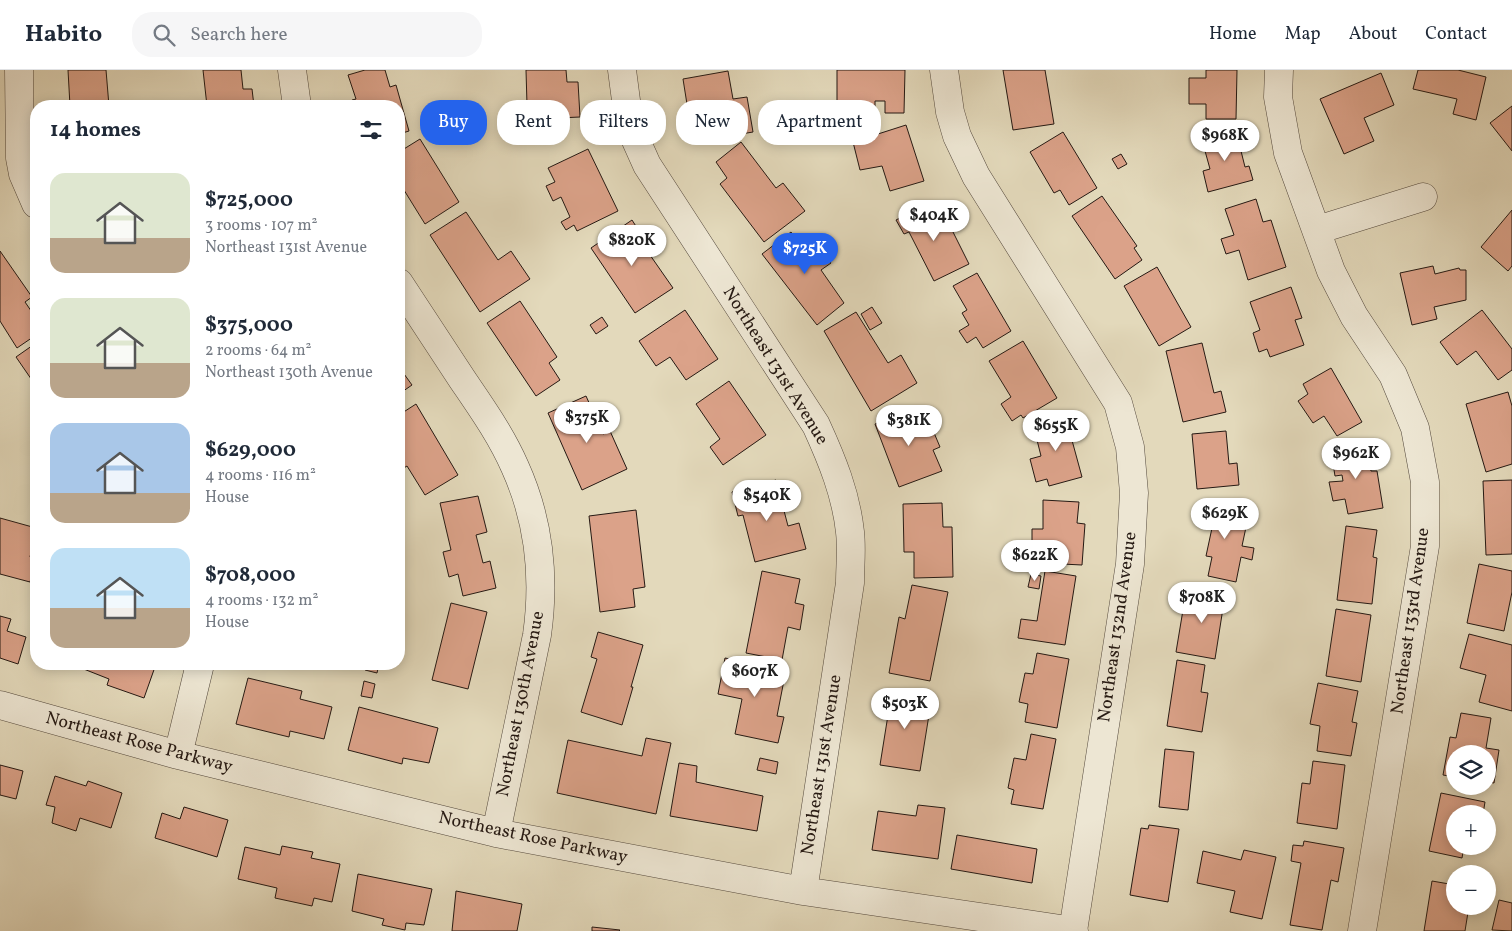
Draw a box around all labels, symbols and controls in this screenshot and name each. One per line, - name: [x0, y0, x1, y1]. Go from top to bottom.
- search box: [132, 12, 482, 57]
- text: Habito: [25, 18, 102, 52]
- icon: search: [150, 21, 178, 49]
- text: Search here: [190, 22, 288, 48]
- text: Home: [1209, 22, 1257, 47]
- text: Map: [1285, 22, 1321, 47]
- text: About: [1349, 22, 1397, 47]
- text: Contact: [1425, 22, 1487, 47]
- chip: Buy: [420, 100, 487, 145]
- chip: Rent: [497, 100, 570, 145]
- chip: Filters: [580, 100, 666, 145]
- chip: New: [676, 100, 748, 145]
- chip: Apartment: [758, 100, 881, 145]
- text: 14 homes: [50, 116, 141, 145]
- icon: filters: [357, 116, 385, 144]
- pin: $968K: [1190, 119, 1260, 162]
- text: $968K: [1201, 125, 1249, 147]
- text: $725,000: [205, 186, 293, 215]
- icon: home: [90, 193, 150, 253]
- pin: $404K: [899, 200, 969, 242]
- text: $404K: [909, 205, 959, 227]
- text: 3 rooms · 107 m²: [205, 215, 318, 237]
- pin: $820K: [597, 224, 667, 267]
- text: $820K: [608, 230, 656, 252]
- pin: $725K: [770, 232, 840, 275]
- text: Northeast 131st Avenue: [205, 237, 367, 259]
- text: $725K: [783, 238, 827, 260]
- street label: Northeast 131st Avenue: [716, 282, 834, 450]
- text: $375,000: [205, 311, 293, 340]
- icon: home: [90, 318, 150, 378]
- text: 2 rooms · 64 m²: [205, 340, 312, 362]
- text: Northeast 130th Avenue: [205, 362, 373, 384]
- pin: $375K: [552, 402, 622, 444]
- pin: $381K: [874, 404, 944, 447]
- text: $375K: [565, 407, 609, 429]
- text: $381K: [887, 410, 931, 432]
- pin: $655K: [1021, 410, 1091, 452]
- text: $655K: [1034, 415, 1078, 437]
- text: $629,000: [205, 436, 296, 465]
- pin: $962K: [1321, 438, 1391, 480]
- icon: home: [90, 443, 150, 503]
- text: $962K: [1333, 443, 1379, 465]
- text: 4 rooms · 116 m²: [205, 465, 316, 487]
- pin: $540K: [732, 480, 802, 522]
- text: $540K: [743, 485, 791, 507]
- text: House: [205, 487, 249, 509]
- pin: $629K: [1190, 498, 1260, 540]
- text: $629K: [1202, 503, 1248, 525]
- street label: Northeast 133rd Avenue: [1386, 526, 1436, 716]
- street label: Northeast 132nd Avenue: [1092, 530, 1144, 724]
- pin: $622K: [1000, 540, 1070, 582]
- text: $622K: [1012, 545, 1058, 567]
- text: $708,000: [205, 561, 295, 590]
- icon: home: [90, 568, 150, 628]
- pin: $708K: [1167, 582, 1237, 624]
- text: $708K: [1179, 587, 1225, 609]
- text: 4 rooms · 132 m²: [205, 590, 318, 612]
- street label: Northeast 130th Avenue: [491, 609, 551, 799]
- text: House: [205, 612, 249, 634]
- pin: $607K: [720, 656, 790, 698]
- text: $607K: [732, 661, 778, 683]
- street label: Northeast 131st Avenue: [795, 673, 849, 857]
- pin: $503K: [870, 688, 940, 730]
- text: $503K: [882, 693, 928, 715]
- street label: Northeast Rose Parkway: [43, 706, 236, 780]
- map controls: [1446, 745, 1496, 915]
- button: layers: [1446, 745, 1496, 795]
- button: +: [1446, 805, 1496, 855]
- street label: Northeast Rose Parkway: [436, 806, 630, 870]
- button: −: [1446, 865, 1496, 915]

